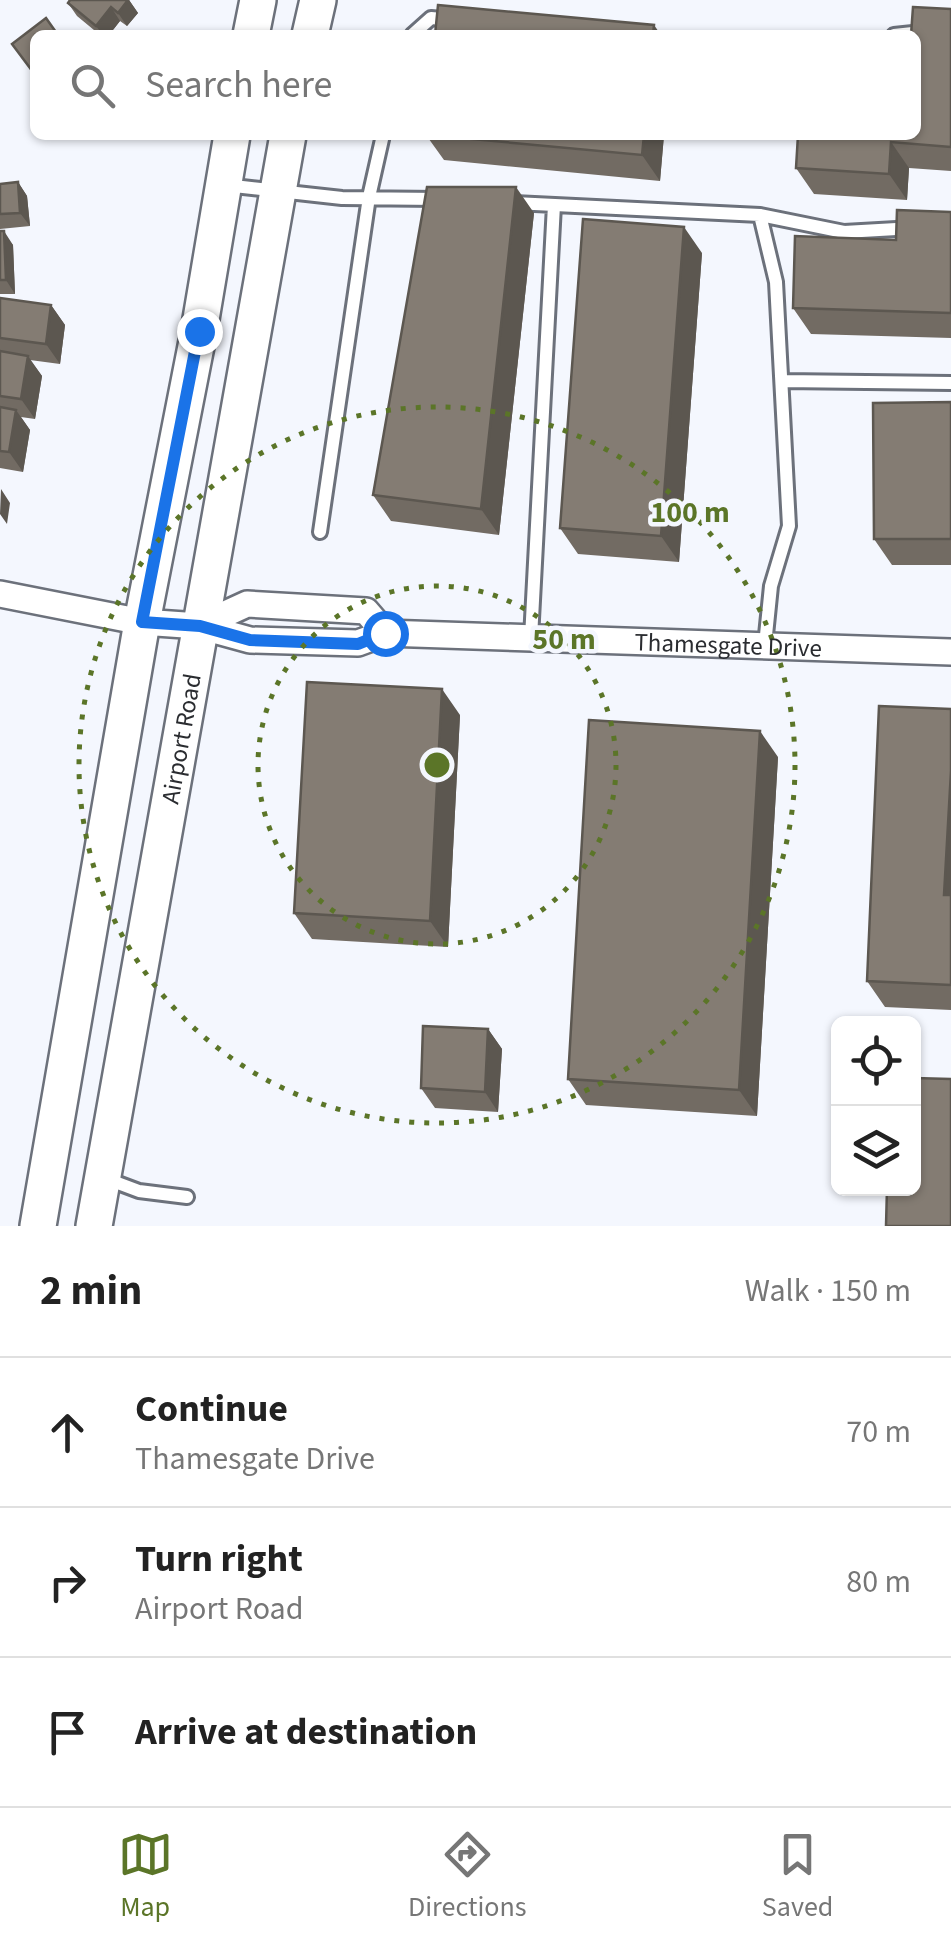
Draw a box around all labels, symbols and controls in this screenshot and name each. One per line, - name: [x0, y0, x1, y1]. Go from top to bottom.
- search box: [30, 30, 921, 140]
- icon: search: [65, 58, 120, 113]
- text: Search here: [145, 58, 332, 112]
- route end: [177, 309, 223, 355]
- text: 100 m: [650, 491, 730, 534]
- route start: [363, 611, 409, 657]
- text: 50 m: [532, 618, 596, 661]
- street label: Thamesgate Drive: [634, 624, 822, 667]
- street label: Airport Road: [152, 671, 211, 807]
- centre of rings: [419, 747, 455, 783]
- map controls: [831, 1016, 921, 1196]
- button: locate: [831, 1016, 921, 1106]
- button: layers: [831, 1106, 921, 1196]
- text: 2 min: [40, 1261, 142, 1321]
- text: Walk · 150 m: [745, 1268, 911, 1314]
- text: Continue: [135, 1382, 288, 1436]
- icon: ahead: [40, 1405, 95, 1460]
- text: 70 m: [846, 1409, 911, 1455]
- text: Thamesgate Drive: [135, 1436, 375, 1482]
- text: Turn right: [135, 1532, 303, 1586]
- icon: right: [40, 1555, 95, 1610]
- text: 80 m: [846, 1559, 911, 1605]
- text: Airport Road: [135, 1586, 303, 1632]
- icon: arrive: [40, 1705, 95, 1760]
- text: Arrive at destination: [135, 1705, 477, 1759]
- tab: Map: [118, 1827, 173, 1927]
- tab: Directions: [408, 1827, 527, 1927]
- tab: Saved: [762, 1827, 833, 1927]

